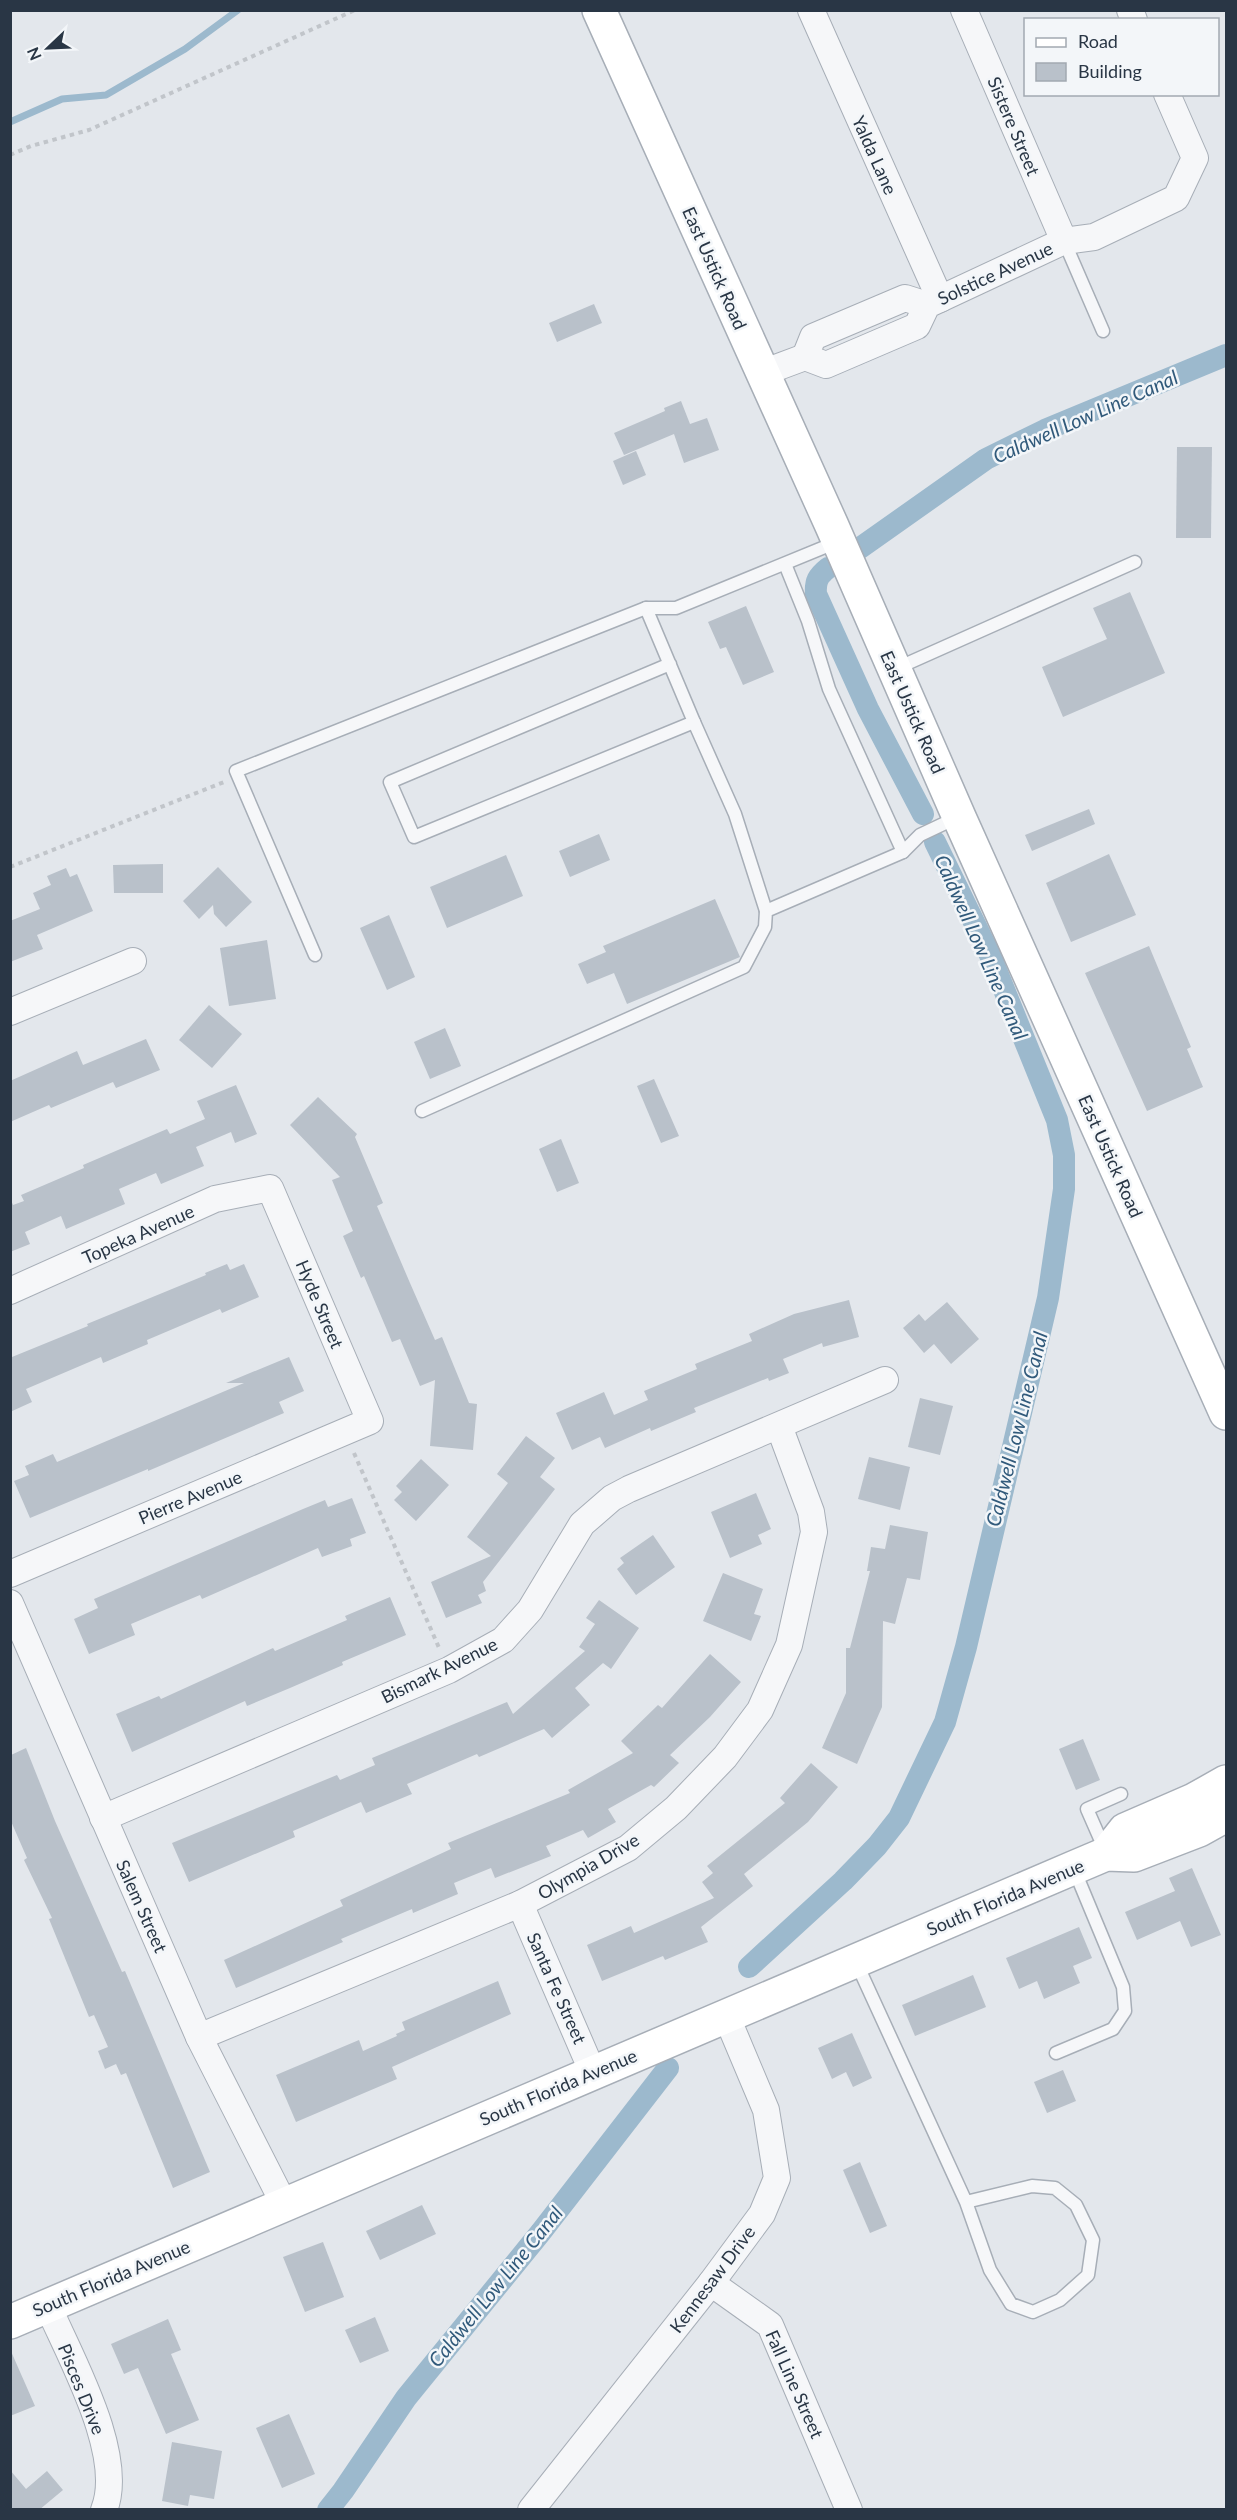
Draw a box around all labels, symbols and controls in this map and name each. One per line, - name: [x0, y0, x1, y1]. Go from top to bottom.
- north arrow: [18, 18, 78, 78]
- legend: [1024, 18, 1219, 96]
- text: Road: [1078, 30, 1118, 52]
- text: N: [23, 45, 45, 63]
- text: Building: [1078, 60, 1142, 82]
- street label: Sistere Street: [983, 73, 1045, 179]
- street label: Yalda Lane: [848, 112, 902, 198]
- street label: East Ustick Road: [678, 203, 752, 333]
- street label: Solstice Avenue: [934, 237, 1056, 309]
- water label: Caldwell Low Line Canal: [989, 364, 1182, 468]
- street label: East Ustick Road: [876, 647, 950, 777]
- water label: Caldwell Low Line Canal: [930, 851, 1034, 1044]
- street label: East Ustick Road: [1074, 1091, 1148, 1221]
- street label: Topeka Avenue: [79, 1200, 197, 1268]
- street label: Hyde Street: [291, 1256, 349, 1352]
- water label: Caldwell Low Line Canal: [980, 1329, 1052, 1529]
- street label: Pierre Avenue: [135, 1465, 245, 1529]
- street label: Bismark Avenue: [377, 1632, 501, 1708]
- street label: Olympia Drive: [533, 1828, 643, 1904]
- street label: South Florida Avenue: [923, 1854, 1087, 1940]
- street label: Salem Street: [112, 1856, 172, 1956]
- street label: Santa Fe Street: [523, 1929, 592, 2048]
- street label: South Florida Avenue: [476, 2044, 640, 2130]
- water label: Caldwell Low Line Canal: [423, 2200, 568, 2371]
- street label: Kennesaw Drive: [665, 2221, 759, 2337]
- street label: South Florida Avenue: [29, 2235, 193, 2321]
- street label: Fall Line Street: [761, 2327, 829, 2442]
- street label: Pisces Drive: [54, 2340, 110, 2438]

